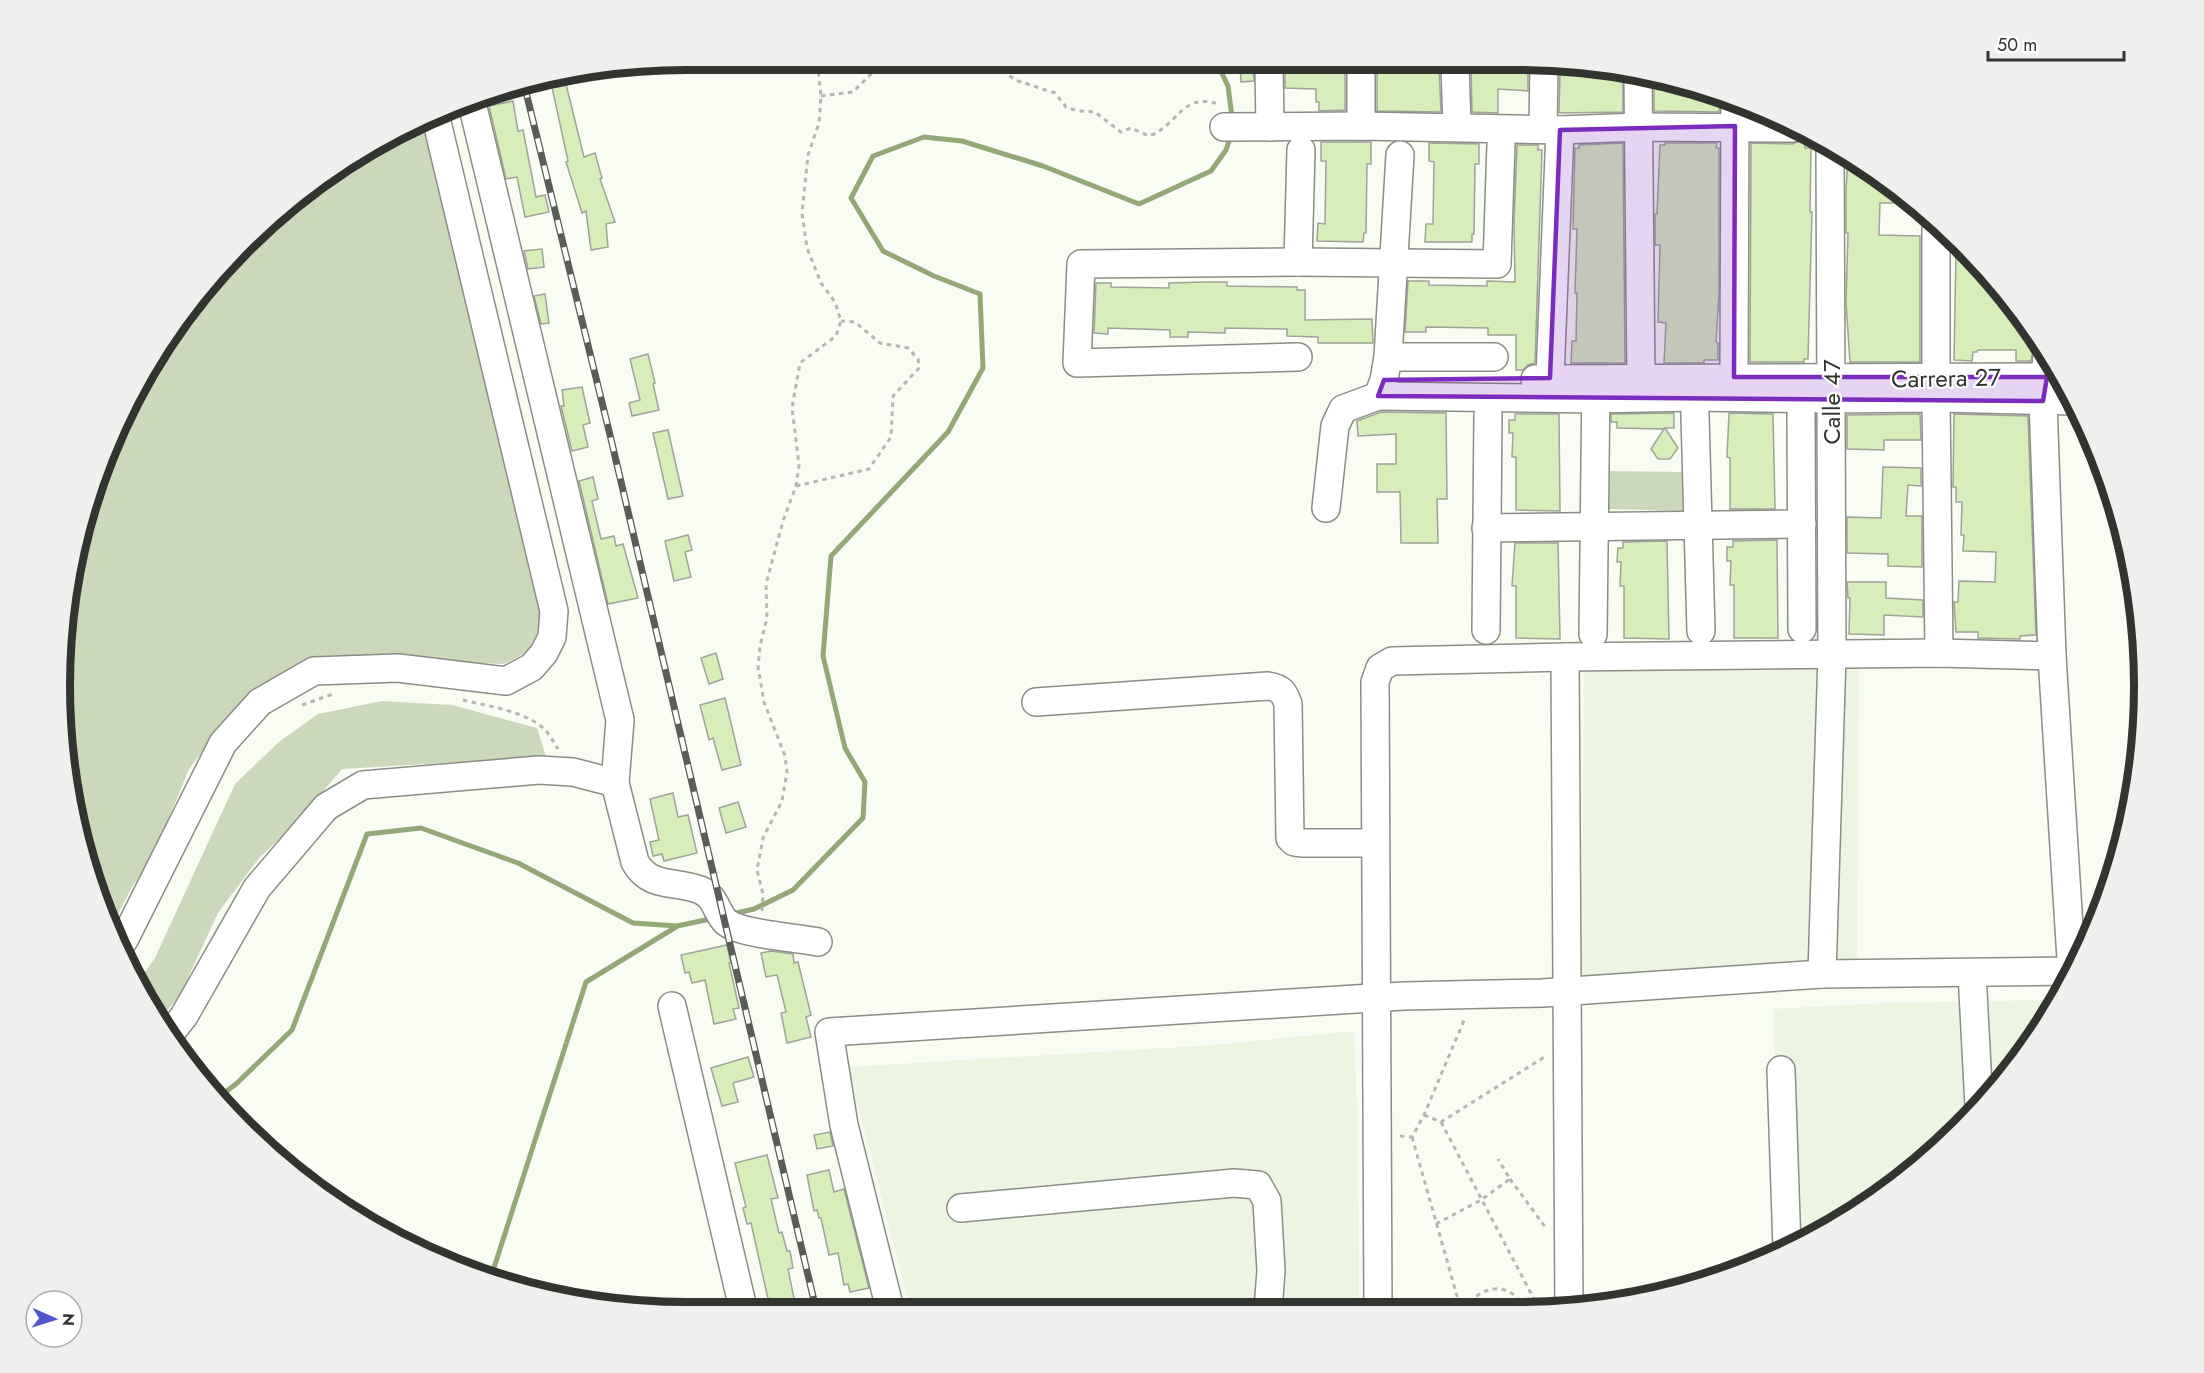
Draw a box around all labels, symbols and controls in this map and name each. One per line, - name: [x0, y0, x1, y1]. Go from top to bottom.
- scale bar: [1988, 24, 2124, 62]
- text: 50 m: [1997, 32, 2037, 58]
- street label: Calle 47: [1814, 359, 1849, 445]
- street label: Carrera 27: [1891, 360, 2002, 396]
- north arrow: [24, 1289, 84, 1349]
- text: N: [57, 1313, 80, 1327]

